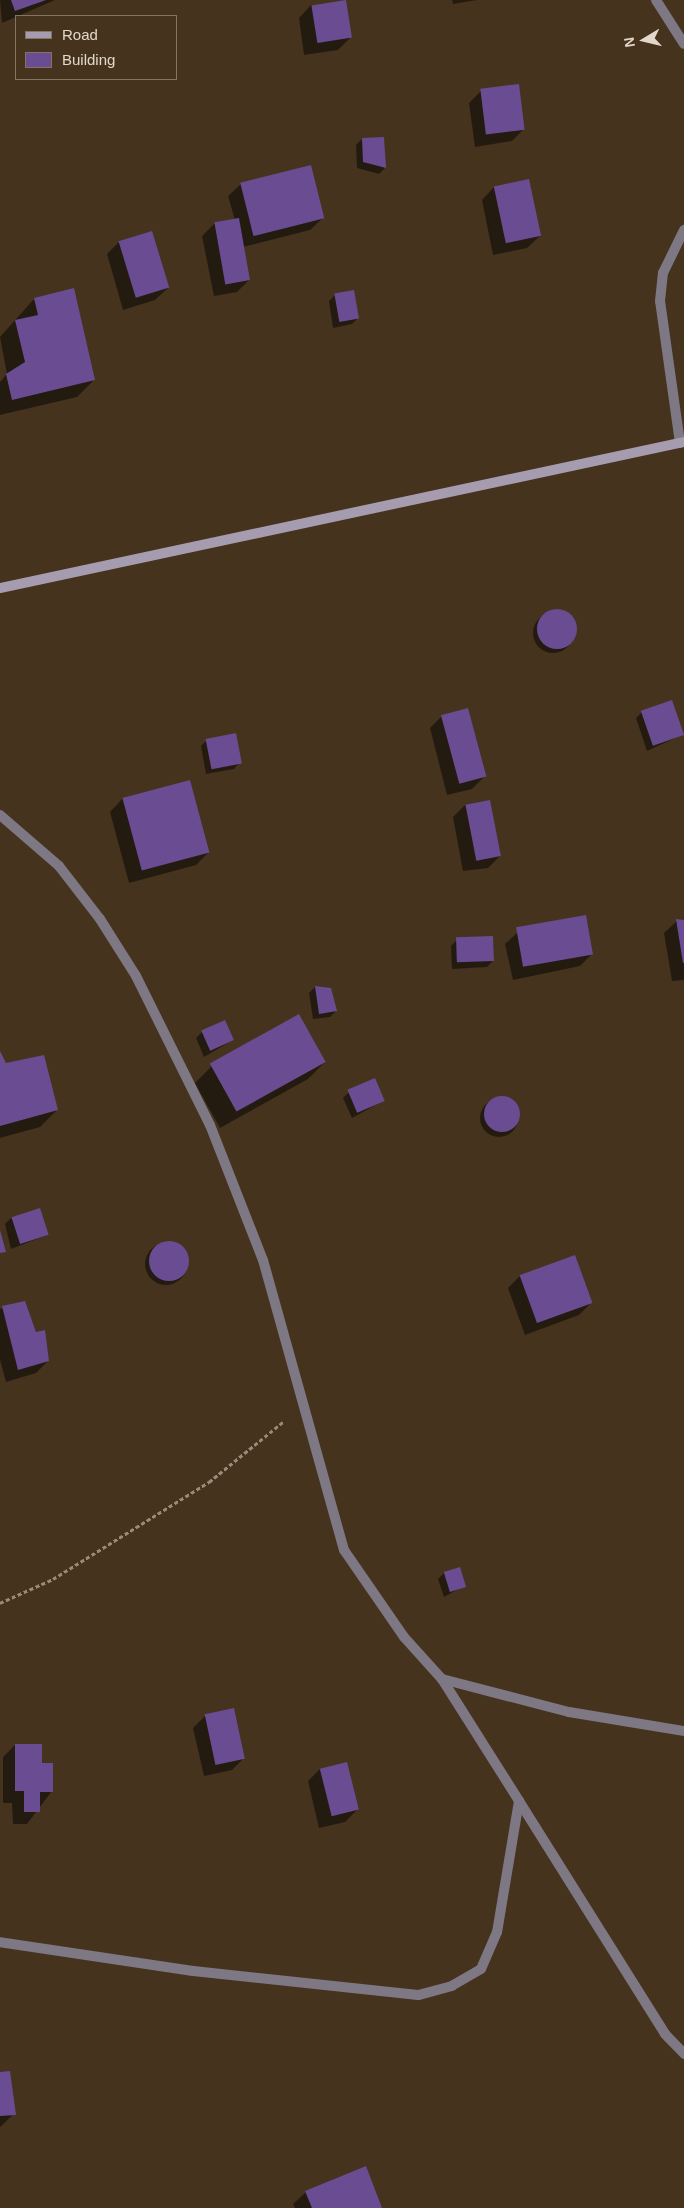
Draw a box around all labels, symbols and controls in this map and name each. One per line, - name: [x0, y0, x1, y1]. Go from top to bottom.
- legend: [15, 15, 178, 80]
- north arrow: [619, 15, 669, 65]
- text: Road: [62, 26, 98, 43]
- text: N: [620, 36, 638, 49]
- text: Building: [62, 51, 115, 68]

